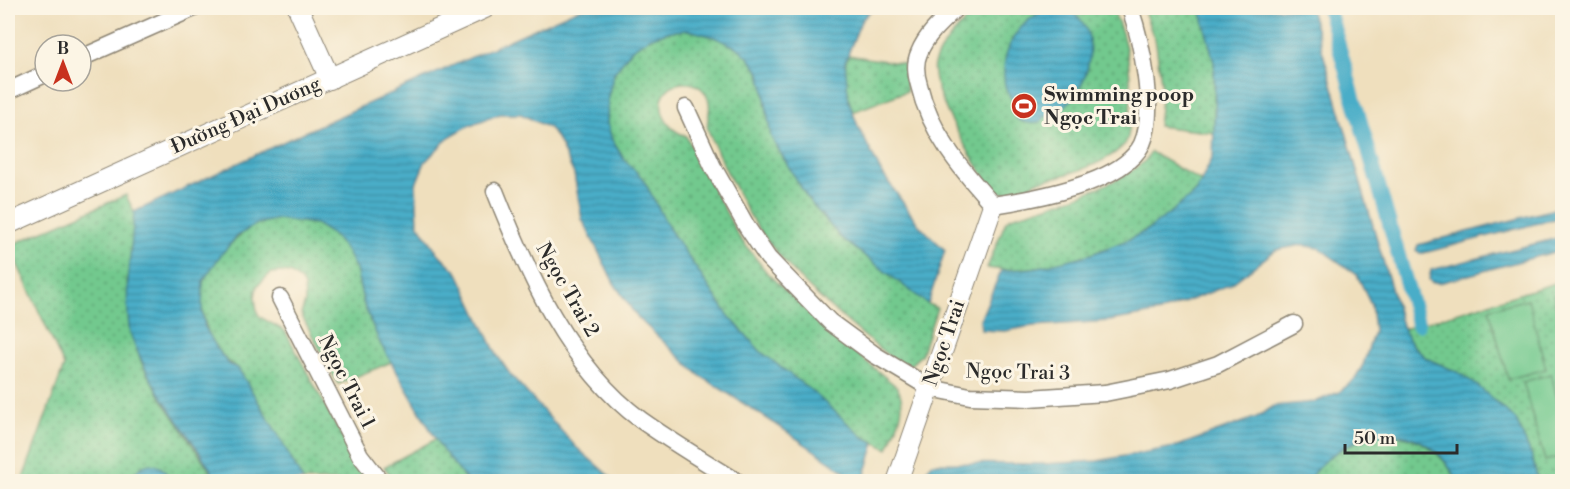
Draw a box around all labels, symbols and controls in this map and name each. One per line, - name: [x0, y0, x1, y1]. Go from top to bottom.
- north arrow: [33, 33, 93, 93]
- text: B: [57, 39, 69, 59]
- street label: Đường Đại Dương: [167, 71, 325, 160]
- place label: Swimming poop Ngọc Trai: [1044, 83, 1194, 131]
- sports icon: Swimming poop Ngọc Trai: [1009, 91, 1039, 121]
- street label: Ngọc Trai 2: [530, 238, 604, 342]
- street label: Ngọc Trai: [919, 296, 971, 389]
- street label: Ngọc Trai 1: [312, 331, 380, 433]
- street label: Ngọc Trai 3: [966, 360, 1070, 386]
- scale bar: [1345, 417, 1458, 455]
- text: 50 m: [1354, 427, 1396, 450]

